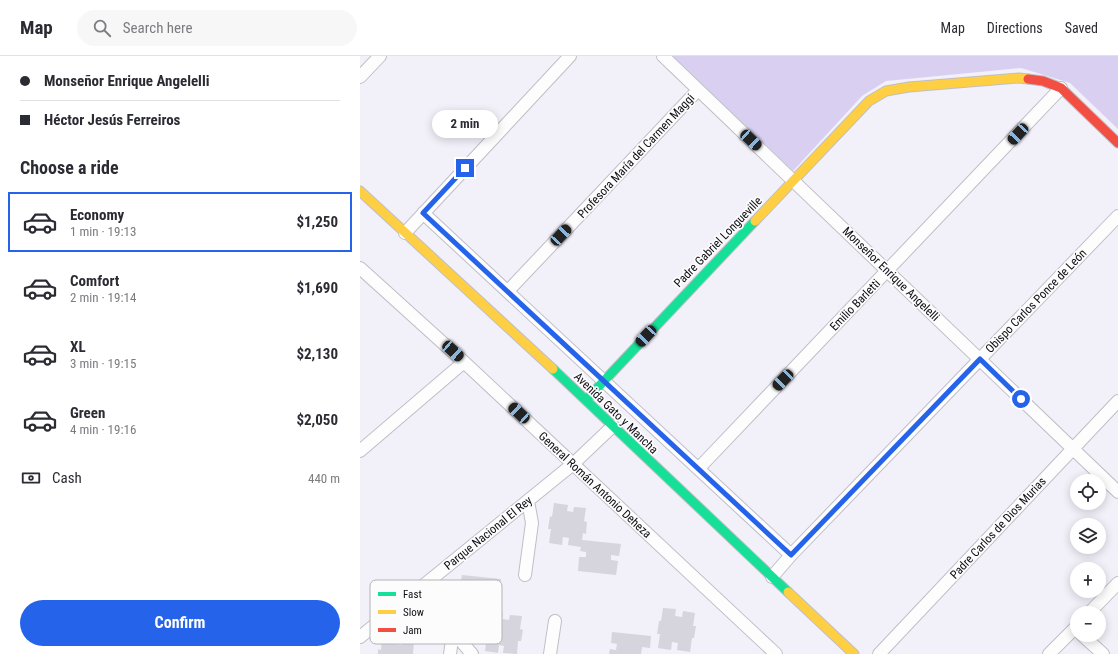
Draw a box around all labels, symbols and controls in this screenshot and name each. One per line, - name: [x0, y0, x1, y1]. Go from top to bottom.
- search box: [77, 10, 357, 46]
- text: Map: [20, 16, 53, 39]
- icon: search: [91, 17, 113, 39]
- text: Search here: [123, 19, 193, 37]
- text: Map: [941, 20, 965, 36]
- text: Directions: [987, 20, 1043, 36]
- text: Saved: [1065, 20, 1098, 36]
- text: Monseñor Enrique Angelelli: [44, 72, 209, 90]
- street label: Profesora María del Carmen Maggi: [575, 91, 697, 221]
- callout: 2 min: [432, 110, 498, 138]
- text: Héctor Jesús Ferreiros: [44, 111, 180, 129]
- text: 2 min: [451, 116, 479, 131]
- car: [1005, 121, 1031, 147]
- car: [738, 127, 764, 153]
- text: Choose a ride: [20, 157, 119, 178]
- route end: [456, 159, 474, 177]
- street label: Padre Gabriel Longueville: [671, 194, 765, 290]
- icon: car: [22, 204, 58, 240]
- text: Economy: [70, 206, 124, 224]
- text: $1,250: [296, 213, 338, 231]
- car: [548, 222, 574, 248]
- text: 1 min · 19:13: [70, 224, 136, 239]
- street label: Monseñor Enrique Angelelli: [840, 224, 942, 324]
- street label: Obispo Carlos Ponce de León: [983, 246, 1089, 356]
- icon: car: [22, 270, 58, 306]
- text: Comfort: [70, 272, 119, 290]
- street label: Emilio Barletti: [827, 276, 883, 334]
- text: $1,690: [296, 279, 338, 297]
- text: 2 min · 19:14: [70, 290, 136, 305]
- car: [633, 323, 659, 349]
- icon: car: [22, 336, 58, 372]
- text: XL: [70, 338, 86, 356]
- car: [440, 339, 466, 363]
- text: $2,130: [296, 345, 338, 363]
- text: 3 min · 19:15: [70, 356, 136, 371]
- car: [770, 367, 796, 393]
- street label: Avenida Gato y Mancha: [571, 369, 661, 457]
- route start: [1012, 390, 1030, 408]
- car: [506, 400, 532, 426]
- icon: car: [22, 402, 58, 438]
- text: Green: [70, 404, 105, 422]
- text: $2,050: [296, 411, 338, 429]
- text: 4 min · 19:16: [70, 422, 136, 437]
- street label: General Román Antonio Deheza: [536, 429, 654, 541]
- icon: cash: [20, 467, 42, 489]
- text: Cash: [52, 469, 82, 487]
- text: 440 m: [308, 471, 340, 486]
- street label: Padre Carlos de Dios Murias: [947, 474, 1049, 582]
- map controls: [1070, 474, 1106, 642]
- button: locate: [1070, 474, 1106, 510]
- street label: Parque Nacional El Rey: [441, 493, 535, 573]
- button: layers: [1070, 518, 1106, 554]
- button: +: [1070, 562, 1106, 598]
- legend: [370, 580, 502, 644]
- text: Fast: [403, 588, 422, 601]
- button: Confirm: [20, 600, 340, 646]
- text: Slow: [403, 606, 424, 619]
- button: −: [1070, 606, 1106, 642]
- text: Jam: [403, 624, 422, 637]

